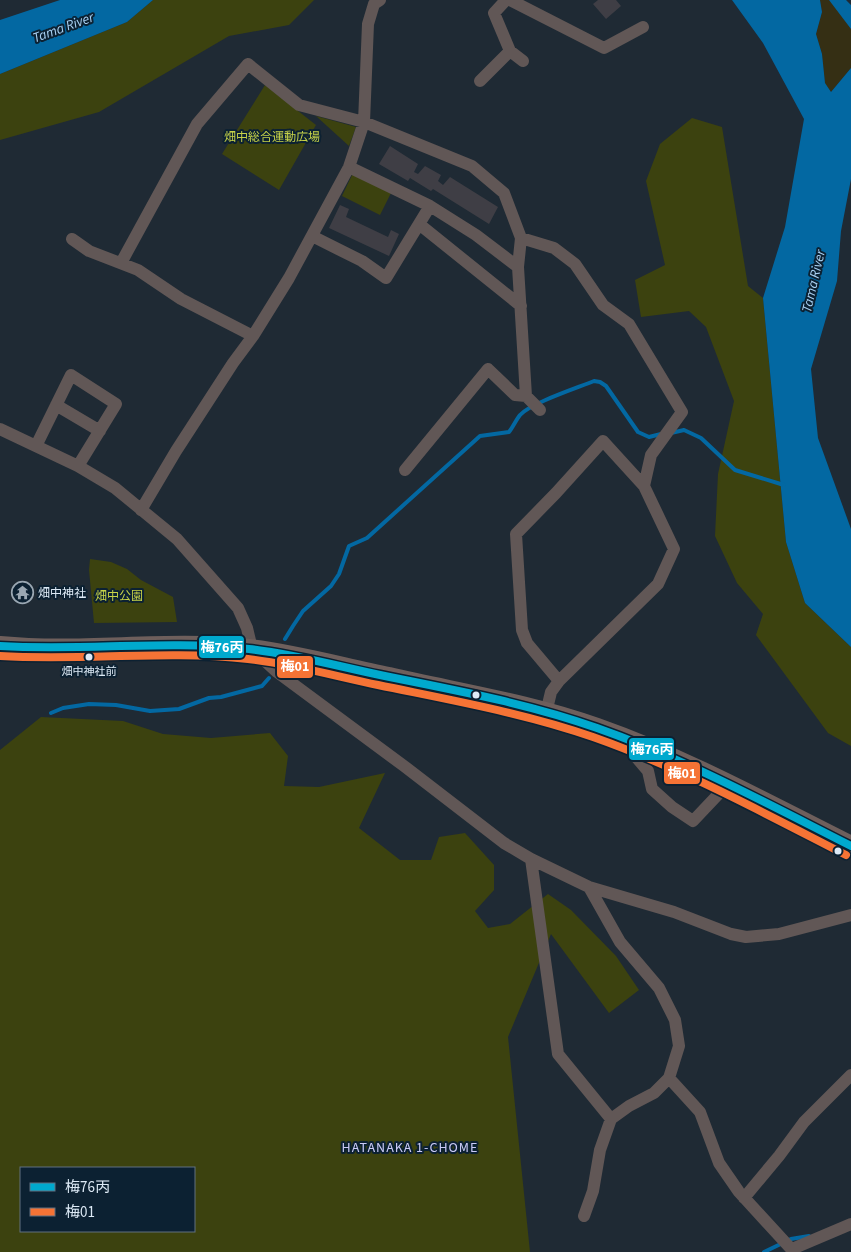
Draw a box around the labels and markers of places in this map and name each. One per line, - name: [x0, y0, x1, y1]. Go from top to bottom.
- temple icon: 畑中神社: [10, 581, 34, 605]
- place label: 畑中神社: [38, 585, 86, 602]
- marker: 畑中神社前: [84, 652, 94, 662]
- place label: 畑中神社前: [62, 664, 117, 679]
- unlabelled marker: [471, 690, 481, 700]
- unlabelled marker: [833, 846, 843, 856]

